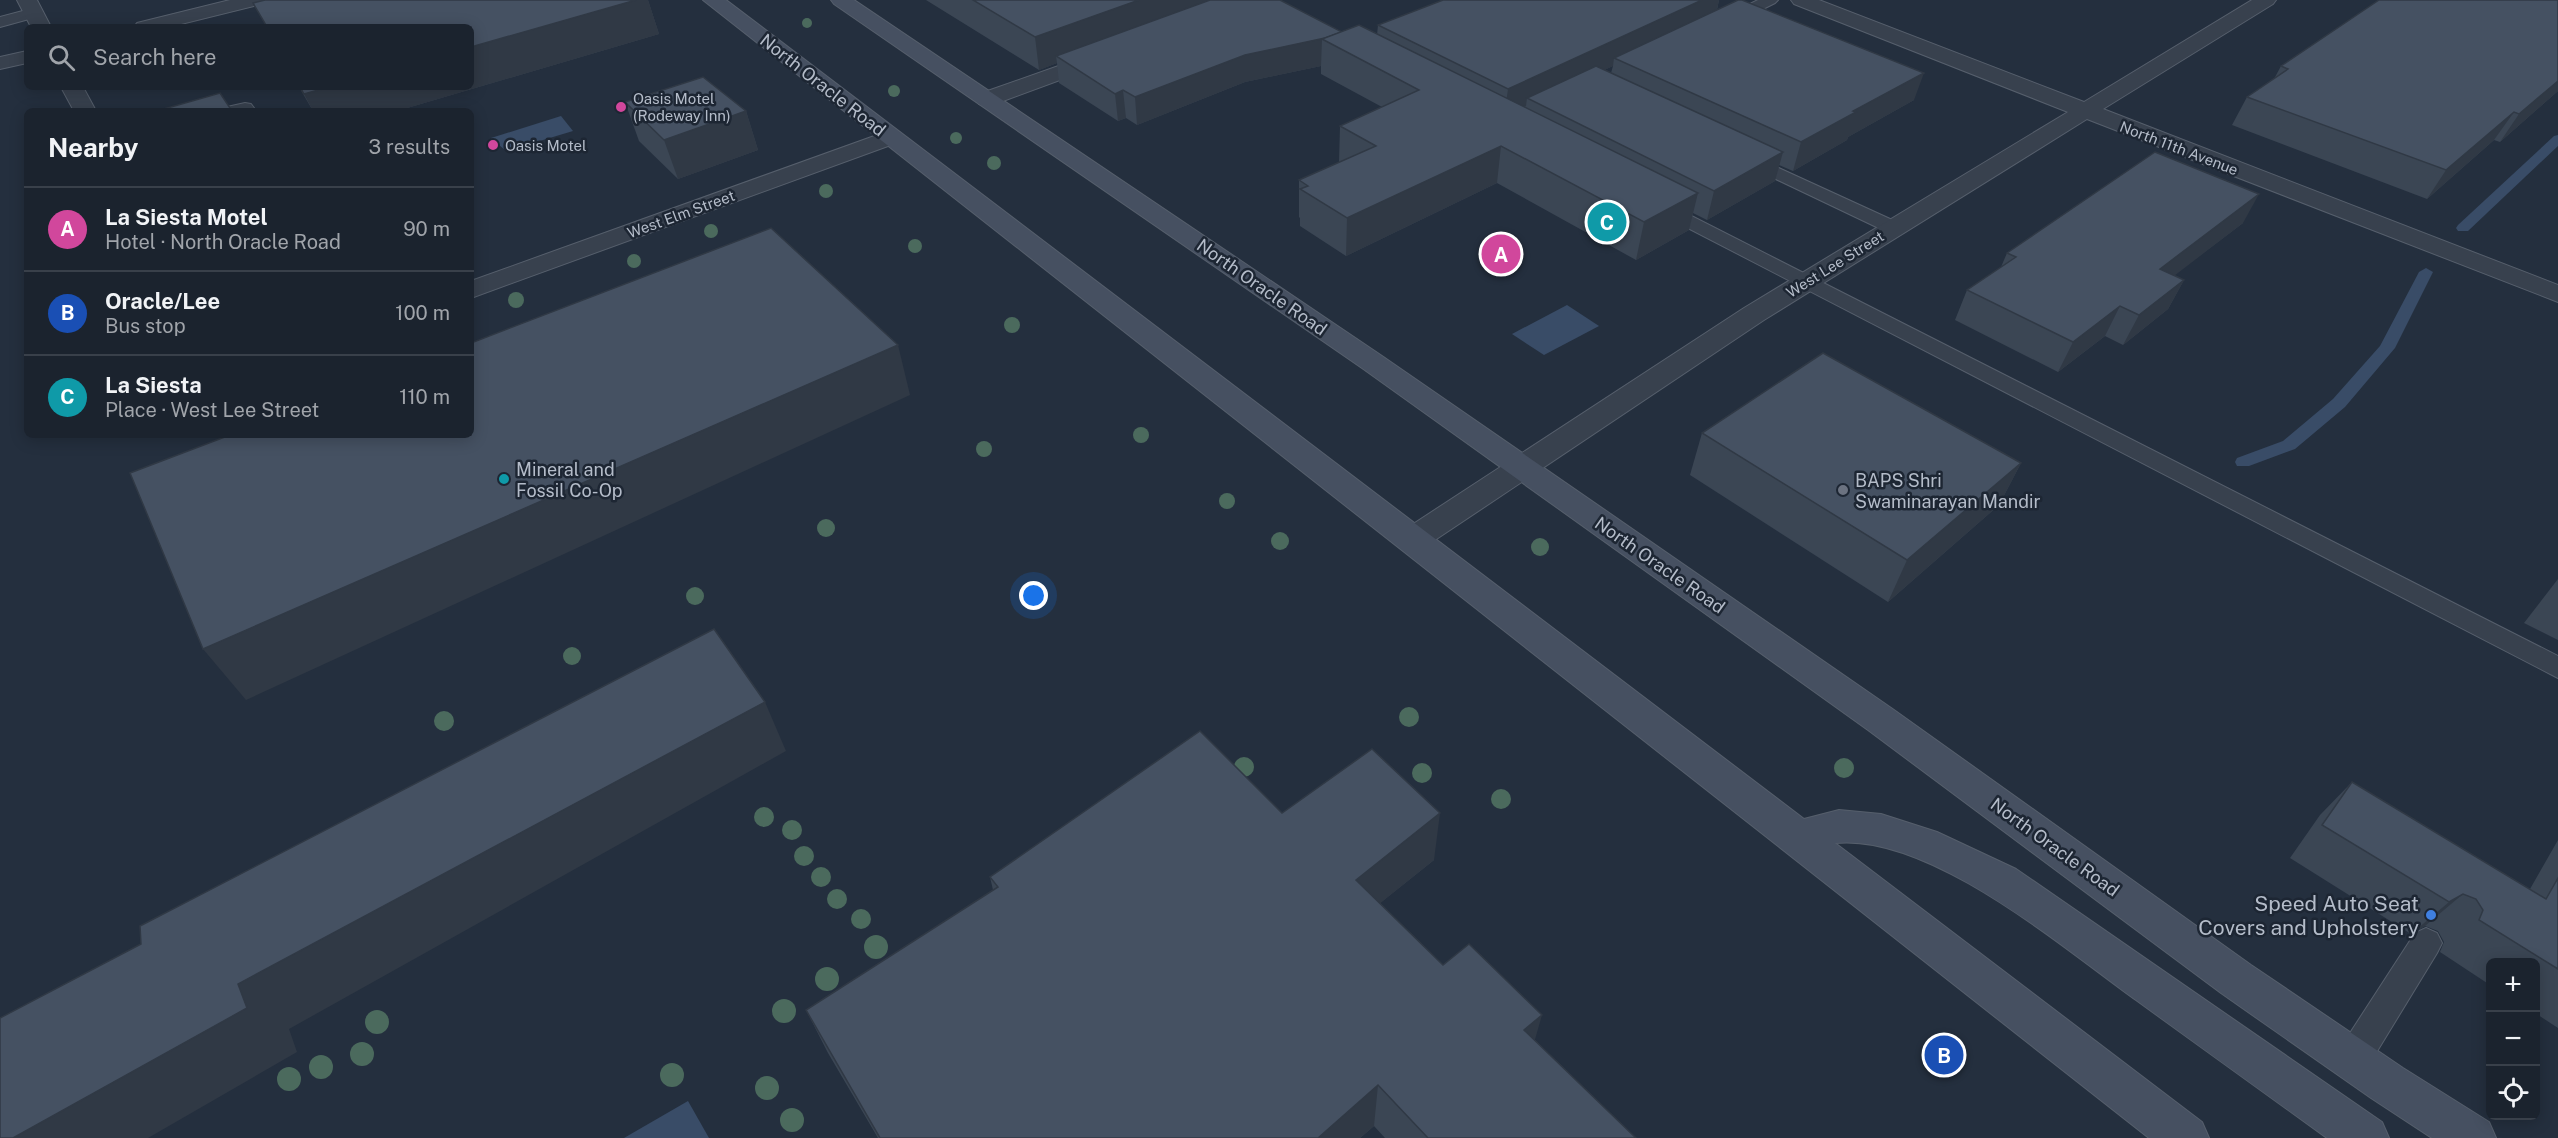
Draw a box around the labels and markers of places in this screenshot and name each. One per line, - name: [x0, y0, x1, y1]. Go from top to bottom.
- place label: Oasis Motel (Rodeway Inn): [633, 90, 731, 124]
- marker: Oasis Motel (Rodeway Inn): [614, 100, 628, 114]
- place label: Oasis Motel: [505, 137, 587, 154]
- marker: Oasis Motel: [486, 138, 500, 152]
- pin: C: [1588, 200, 1626, 244]
- pin: A: [1482, 232, 1520, 276]
- place label: Mineral and Fossil Co-Op: [516, 459, 622, 501]
- place label: BAPS Shri Swaminarayan Mandir: [1855, 470, 2041, 512]
- marker: Mineral and Fossil Co-Op: [497, 472, 511, 486]
- marker: BAPS Shri Swaminarayan Mandir: [1836, 483, 1850, 497]
- place label: Speed Auto Seat Covers and Upholstery: [2198, 891, 2419, 940]
- marker: Speed Auto Seat Covers and Upholstery: [2424, 908, 2438, 922]
- pin: B: [1924, 1032, 1964, 1078]

